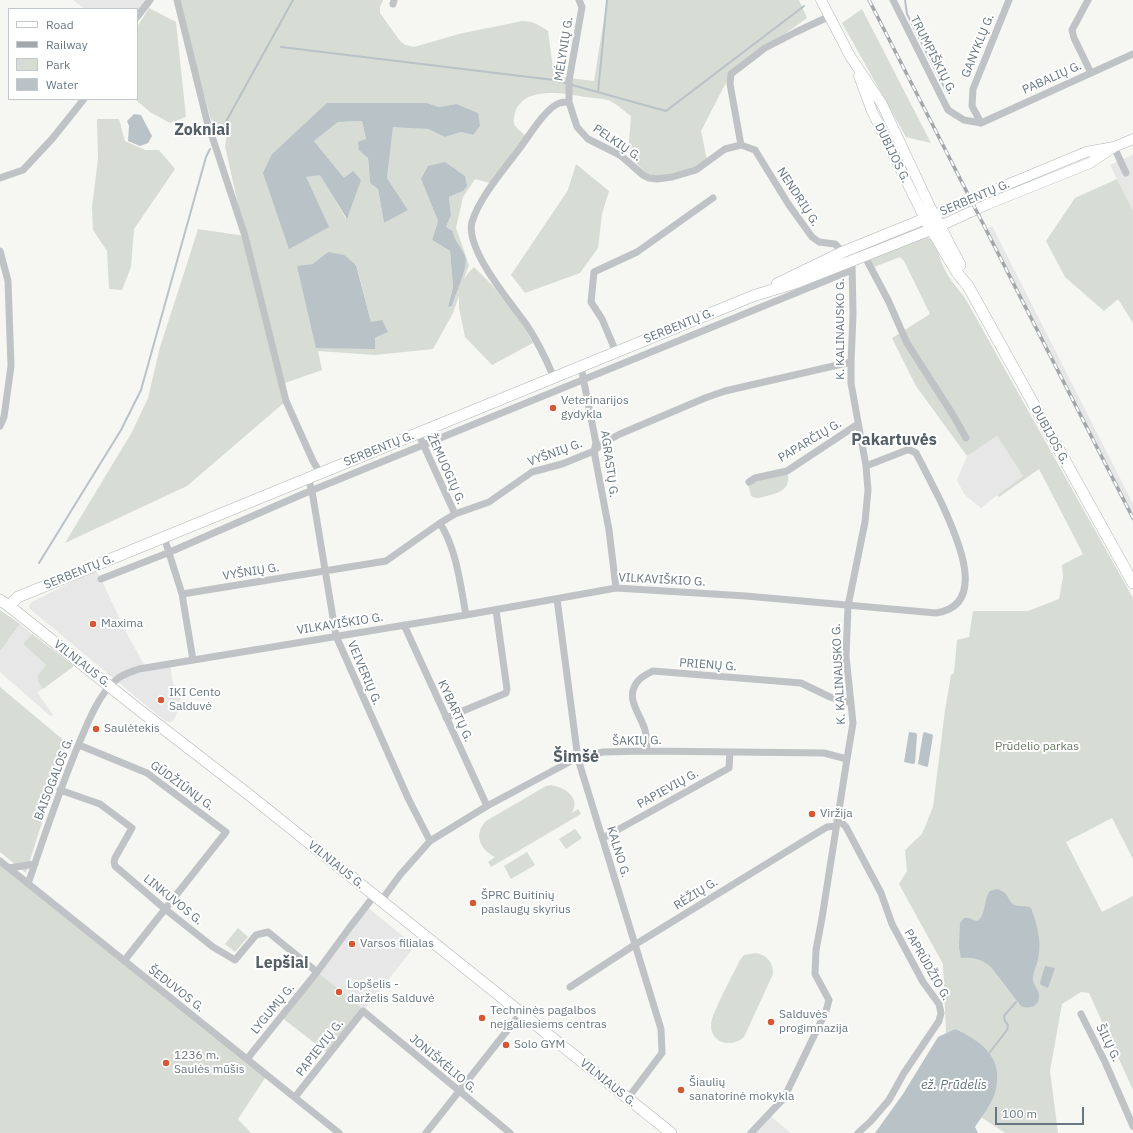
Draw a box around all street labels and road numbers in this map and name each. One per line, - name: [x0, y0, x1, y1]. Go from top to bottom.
- street label: GANYKLŲ G.: [959, 12, 997, 80]
- street label: TRUMPIŠKIŲ G.: [907, 13, 959, 97]
- street label: MĖLYNIŲ G.: [552, 16, 576, 82]
- street label: PABALIŲ G.: [1020, 59, 1084, 97]
- street label: DUBIJOS G.: [871, 121, 913, 185]
- street label: PELKIŲ G.: [590, 122, 644, 164]
- street label: NENDRIŲ G.: [774, 165, 822, 229]
- street label: SERBENTŲ G.: [938, 177, 1012, 219]
- street label: K. KALINAUSKO G.: [834, 278, 848, 380]
- street label: SERBENTŲ G.: [642, 305, 716, 347]
- street label: DUBIJOS G.: [1028, 403, 1072, 467]
- street label: PAPARČIŲ G.: [776, 416, 844, 466]
- street label: SERBENTŲ G.: [342, 428, 416, 470]
- street label: AGRASTŲ G.: [597, 430, 621, 498]
- street label: ŽEMUOGIŲ G.: [424, 431, 468, 507]
- street label: VYŠNIŲ G.: [526, 436, 584, 470]
- street label: SERBENTŲ G.: [42, 551, 116, 593]
- street label: VYŠNIŲ G.: [222, 560, 280, 584]
- street label: VILKAVIŠKIO G.: [618, 571, 706, 589]
- street label: VILKAVIŠKIO G.: [296, 610, 384, 638]
- street label: K. KALINAUSKO G.: [829, 623, 849, 725]
- street label: VILNIAUS G.: [51, 637, 113, 691]
- street label: VEIVERIŲ G.: [344, 639, 384, 707]
- street label: PRIENŲ G.: [679, 656, 737, 674]
- street label: KYBARTŲ G.: [434, 678, 476, 744]
- street label: ŠAKIŲ G.: [612, 733, 662, 749]
- street label: BAISOGALOS G.: [32, 736, 76, 822]
- street label: GŪDŽIŪNŲ G.: [147, 758, 217, 814]
- street label: PAPIEVIŲ G.: [635, 766, 701, 812]
- street label: KALNO G.: [603, 825, 633, 879]
- street label: VILNIAUS G.: [305, 838, 367, 892]
- street label: LINKUVOS G.: [140, 872, 206, 928]
- street label: RĖŽIŲ G.: [671, 875, 721, 913]
- street label: PAPRŪDŽIO G.: [901, 927, 953, 1003]
- street label: ŠEDUVOS G.: [145, 963, 207, 1015]
- street label: LYGUMŲ G.: [248, 981, 298, 1037]
- street label: PAPIEVIŲ G.: [293, 1017, 347, 1079]
- street label: ŠILŲ G.: [1093, 1022, 1123, 1064]
- street label: JONIŠKĖLIO G.: [406, 1032, 480, 1096]
- street label: VILNIAUS G.: [577, 1056, 639, 1110]

